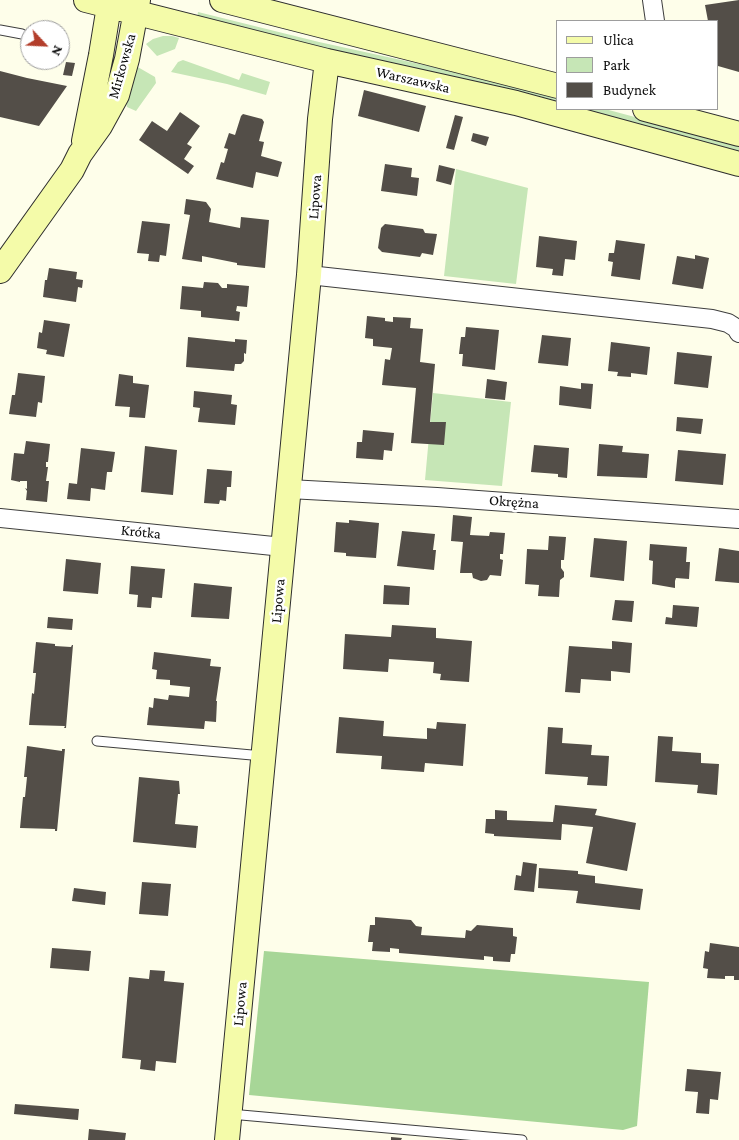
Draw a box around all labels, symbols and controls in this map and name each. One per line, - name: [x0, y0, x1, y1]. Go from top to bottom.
- north arrow: [20, 20, 70, 70]
- legend: [556, 20, 719, 110]
- street label: Mirkowska: [104, 31, 140, 101]
- text: Ulica: [603, 32, 634, 48]
- text: N: [48, 43, 67, 59]
- text: Park: [603, 57, 630, 73]
- street label: Warszawska: [374, 63, 452, 97]
- text: Budynek: [603, 82, 656, 98]
- street label: Lipowa: [304, 174, 326, 220]
- street label: Okrężna: [488, 491, 540, 513]
- street label: Krótka: [120, 521, 162, 543]
- street label: Lipowa: [267, 578, 289, 624]
- street label: Lipowa: [229, 981, 251, 1027]

